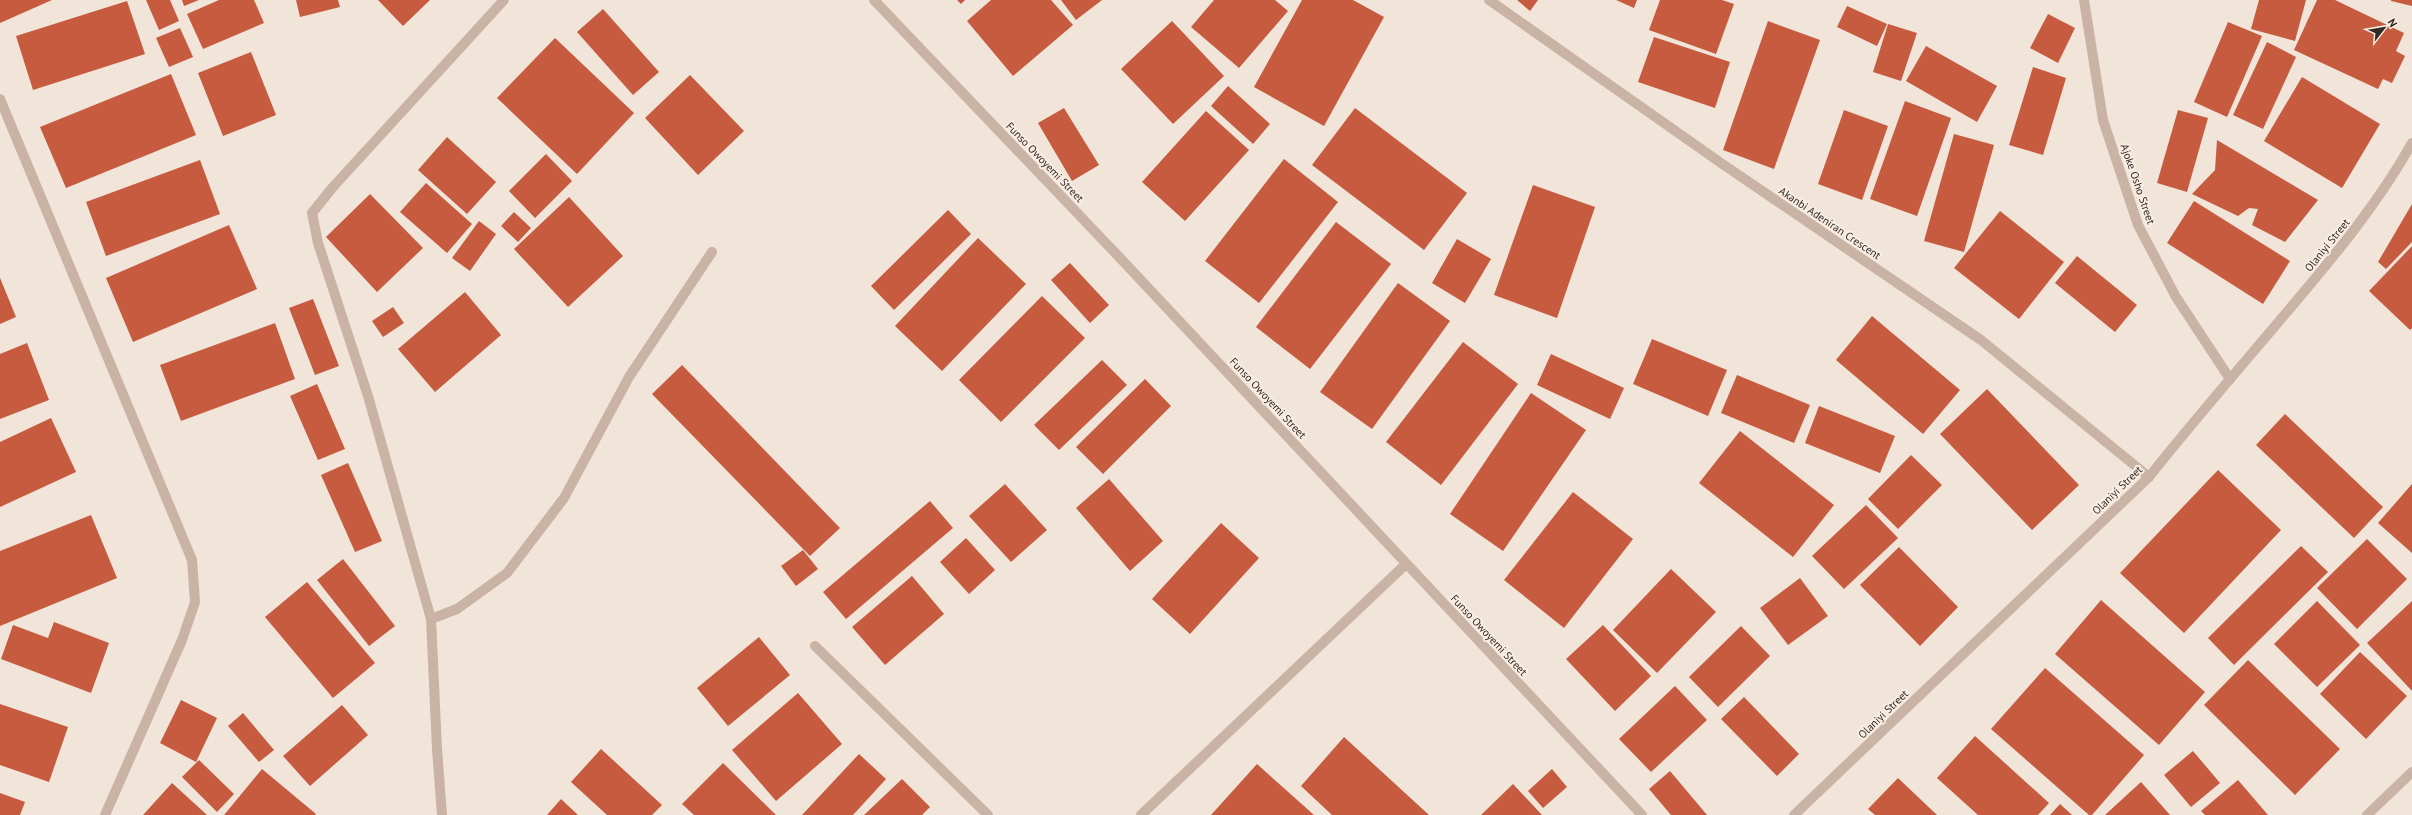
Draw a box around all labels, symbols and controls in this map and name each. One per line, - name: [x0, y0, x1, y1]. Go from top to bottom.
- north arrow: [2364, 8, 2404, 48]
- text: N: [2385, 16, 2400, 30]
- street label: Funso Owoyemi Street: [1003, 119, 1087, 205]
- street label: Ajoke Osho Street: [2118, 142, 2158, 226]
- street label: Akanbi Adeniran Crescent: [1776, 184, 1884, 262]
- street label: Olaniyi Street: [2301, 215, 2353, 274]
- street label: Funso Owoyemi Street: [1227, 355, 1309, 442]
- street label: Olaniyi Street: [2089, 462, 2145, 517]
- street label: Funso Owoyemi Street: [1448, 592, 1530, 679]
- street label: Olaniyi Street: [1855, 686, 1911, 741]

